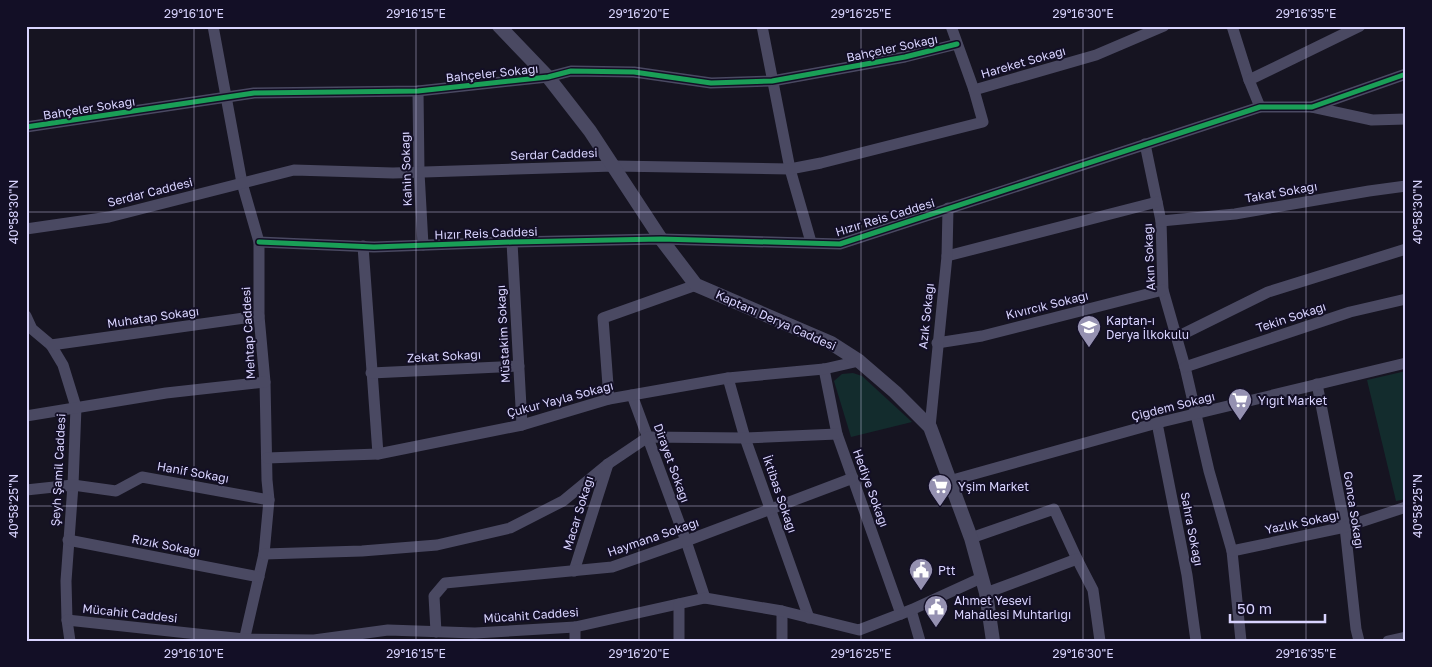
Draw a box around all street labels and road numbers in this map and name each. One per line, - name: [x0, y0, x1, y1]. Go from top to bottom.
- street label: Bahçeler Sokağı: [845, 31, 939, 65]
- street label: Hareket Sokağı: [979, 43, 1067, 81]
- street label: Bahçeler Sokağı: [445, 61, 539, 85]
- street label: Bahçeler Sokağı: [42, 93, 136, 123]
- street label: Kahin Sokağı: [397, 131, 415, 207]
- street label: Serdar Caddesi: [510, 145, 598, 163]
- street label: Serdar Caddesi: [106, 174, 194, 210]
- street label: Takat Sokağı: [1244, 178, 1318, 206]
- street label: Hızır Reis Caddesi: [833, 195, 937, 239]
- street label: Akın Sokağı: [1140, 223, 1158, 291]
- street label: Hızır Reis Caddesi: [434, 224, 538, 242]
- street label: Azık Sokağı: [915, 282, 937, 350]
- street label: Müstakim Sokağı: [493, 285, 513, 383]
- street label: Mehtap Caddesi: [238, 286, 258, 380]
- street label: Kaptanı Derya Caddesi: [713, 287, 839, 353]
- street label: Kıvırcık Sokağı: [1004, 288, 1090, 322]
- street label: Tekin Sokağı: [1254, 299, 1328, 335]
- street label: Muhatap Sokağı: [106, 303, 200, 331]
- street label: Zekat Sokağı: [407, 347, 481, 365]
- street label: Çukur Yayla Sokağı: [505, 378, 615, 420]
- street label: Çiğdem Sokağı: [1130, 388, 1216, 424]
- street label: Şeyh Şamil Caddesi: [48, 413, 68, 527]
- street label: Dirayet Sokağı: [651, 421, 693, 505]
- street label: Hediye Sokağı: [850, 447, 892, 529]
- street label: İktibas Sokağı: [760, 453, 800, 535]
- street label: Hanif Sokağı: [156, 458, 230, 486]
- street label: Gonca Sokağı: [1340, 470, 1368, 550]
- street label: Macar Sokağı: [560, 474, 596, 552]
- street label: Sahra Sokağı: [1177, 491, 1207, 567]
- street label: Yazlık Sokağı: [1264, 507, 1340, 537]
- street label: Haymana Sokağı: [605, 514, 701, 560]
- street label: Rızık Sokağı: [130, 531, 202, 559]
- street label: Mücahit Caddesi: [82, 601, 178, 625]
- street label: Mücahit Caddesi: [483, 604, 579, 626]

